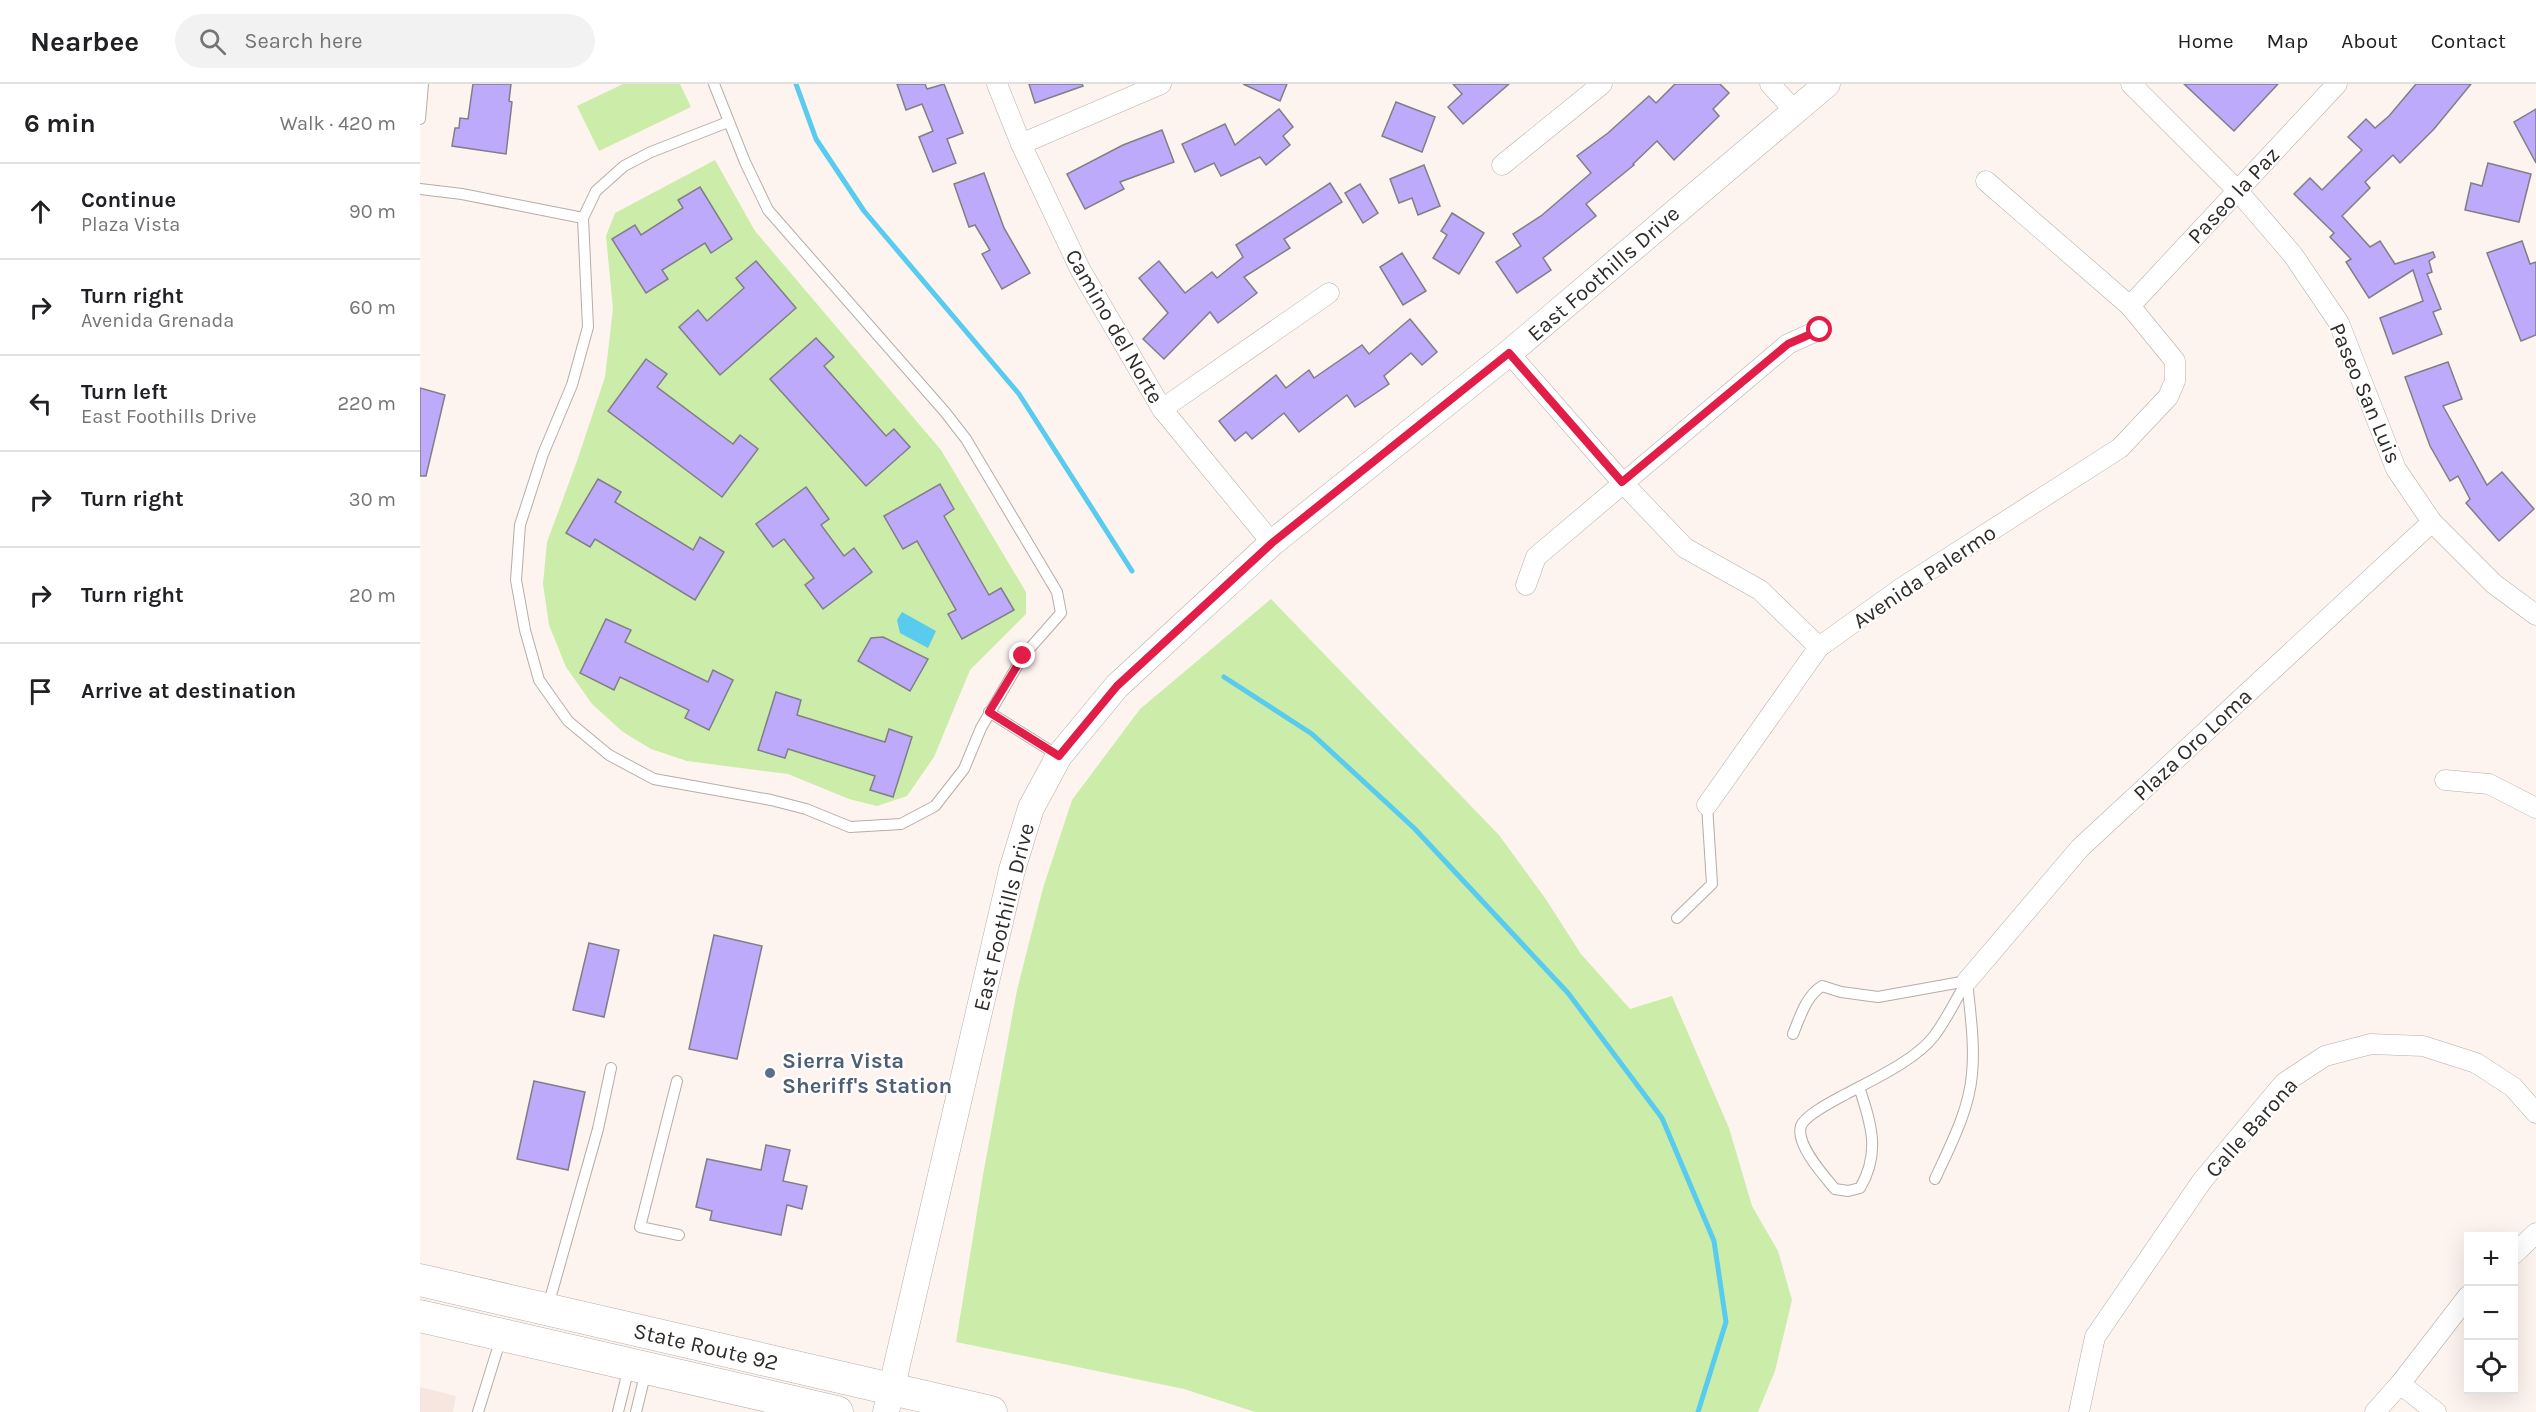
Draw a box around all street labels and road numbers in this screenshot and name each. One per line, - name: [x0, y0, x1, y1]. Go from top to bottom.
- street label: Paseo la Paz: [2182, 142, 2285, 249]
- street label: East Foothills Drive: [1522, 201, 1685, 347]
- street label: Camino del Norte: [1059, 245, 1169, 408]
- street label: Paseo San Luis: [2324, 319, 2406, 468]
- street label: Avenida Palermo: [1848, 519, 2001, 634]
- street label: Plaza Oro Loma: [2128, 683, 2257, 806]
- street label: East Foothills Drive: [968, 820, 1040, 1014]
- street label: Calle Barona: [2200, 1072, 2303, 1183]
- street label: State Route 92: [631, 1318, 781, 1376]

